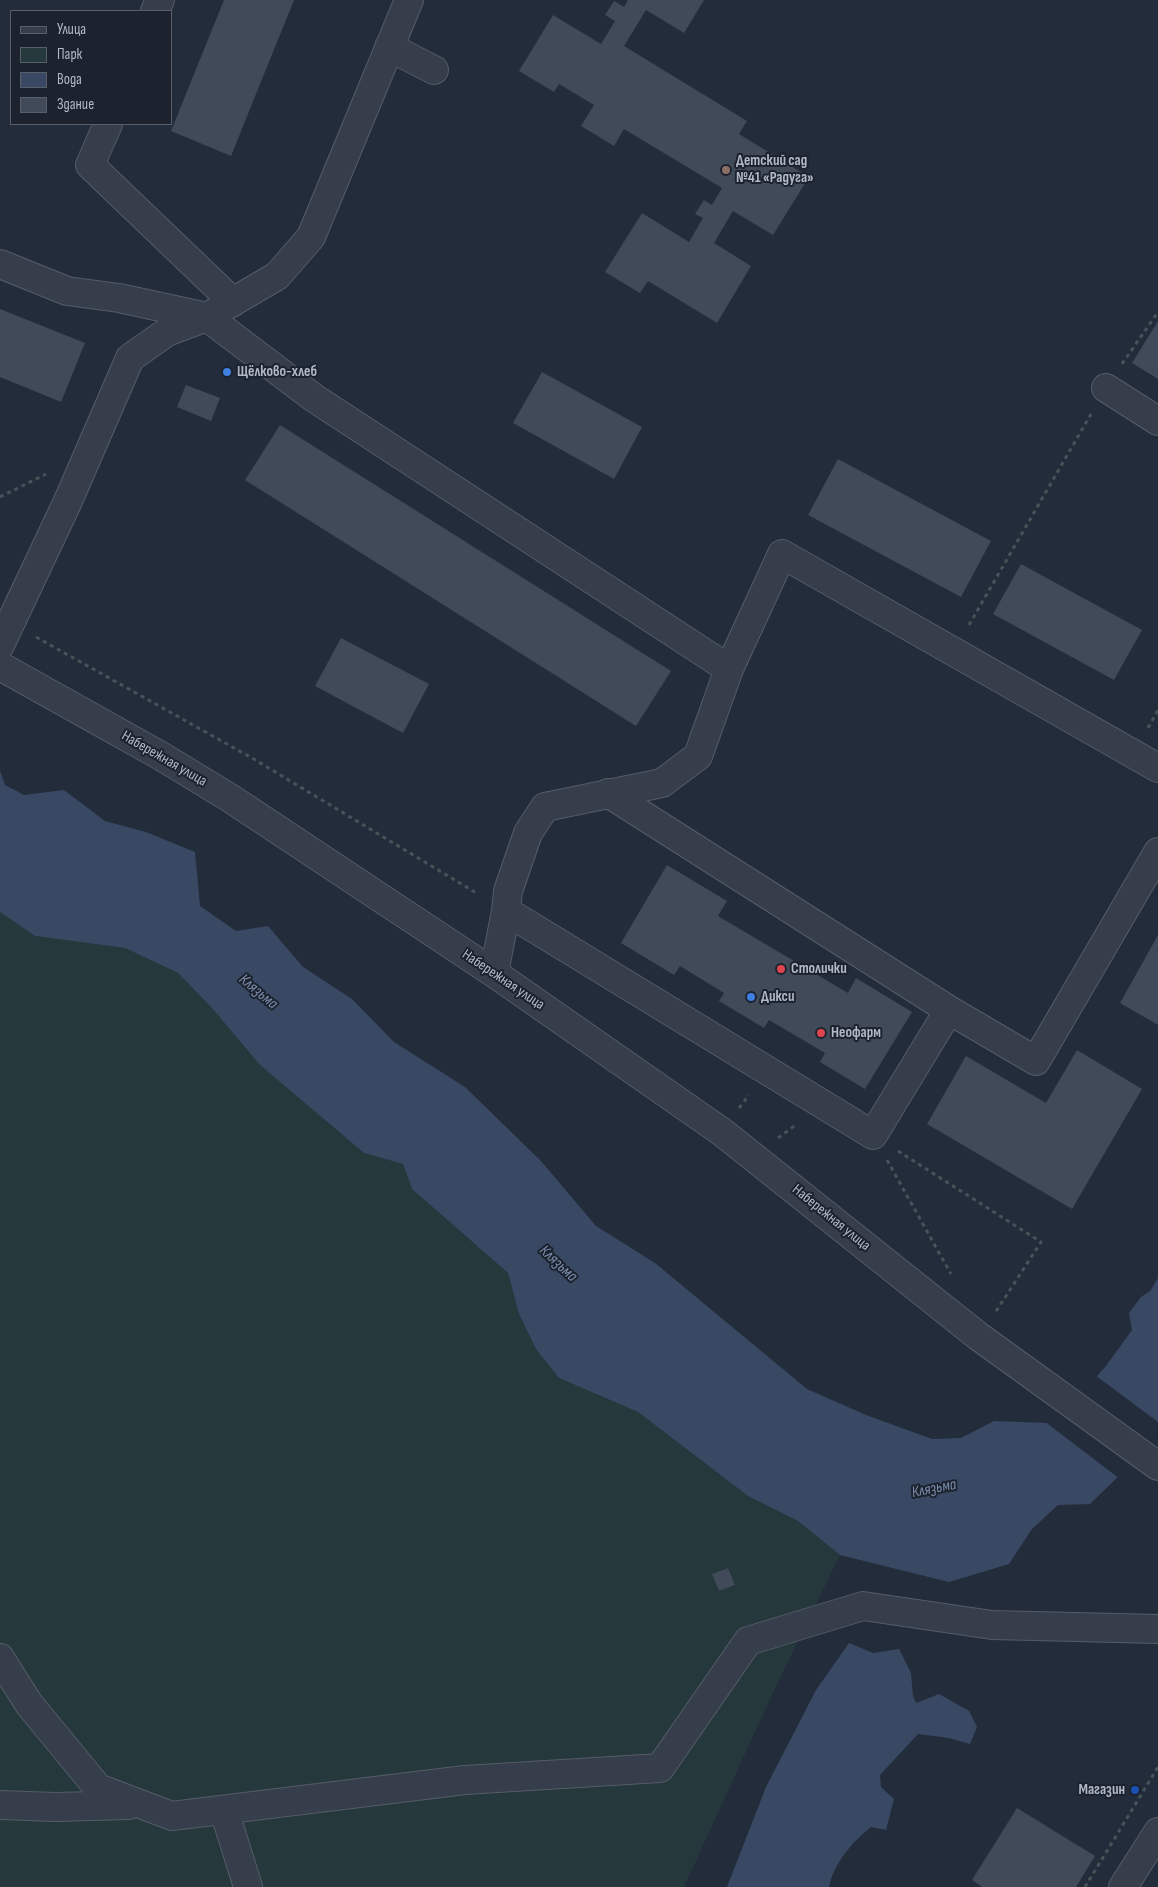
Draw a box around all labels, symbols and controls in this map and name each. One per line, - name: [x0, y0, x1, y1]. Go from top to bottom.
- legend: [10, 10, 172, 125]
- text: Улица: [57, 20, 86, 39]
- text: Парк: [57, 45, 82, 64]
- text: Вода: [57, 70, 82, 89]
- text: Здание: [57, 95, 94, 114]
- place label: Детский сад №41 «Радуга»: [736, 152, 814, 187]
- marker: Детский сад №41 «Радуга»: [720, 164, 732, 176]
- place label: Щёлково-хлеб: [237, 363, 317, 381]
- marker: Щёлково-хлеб: [221, 366, 233, 378]
- street label: Набережная улица: [118, 727, 210, 791]
- street label: Набережная улица: [458, 946, 548, 1014]
- place label: Столички: [791, 960, 847, 978]
- marker: Столички: [775, 963, 787, 975]
- water label: Клязьма: [235, 970, 281, 1014]
- place label: Дикси: [761, 988, 794, 1006]
- marker: Дикси: [745, 991, 757, 1003]
- place label: Неофарм: [831, 1024, 881, 1042]
- marker: Неофарм: [815, 1027, 827, 1039]
- street label: Набережная улица: [788, 1181, 874, 1255]
- water label: Клязьма: [535, 1242, 581, 1286]
- water label: Клязьма: [910, 1475, 958, 1503]
- place label: Магазин: [1078, 1781, 1125, 1799]
- marker: Магазин: [1129, 1784, 1141, 1796]

